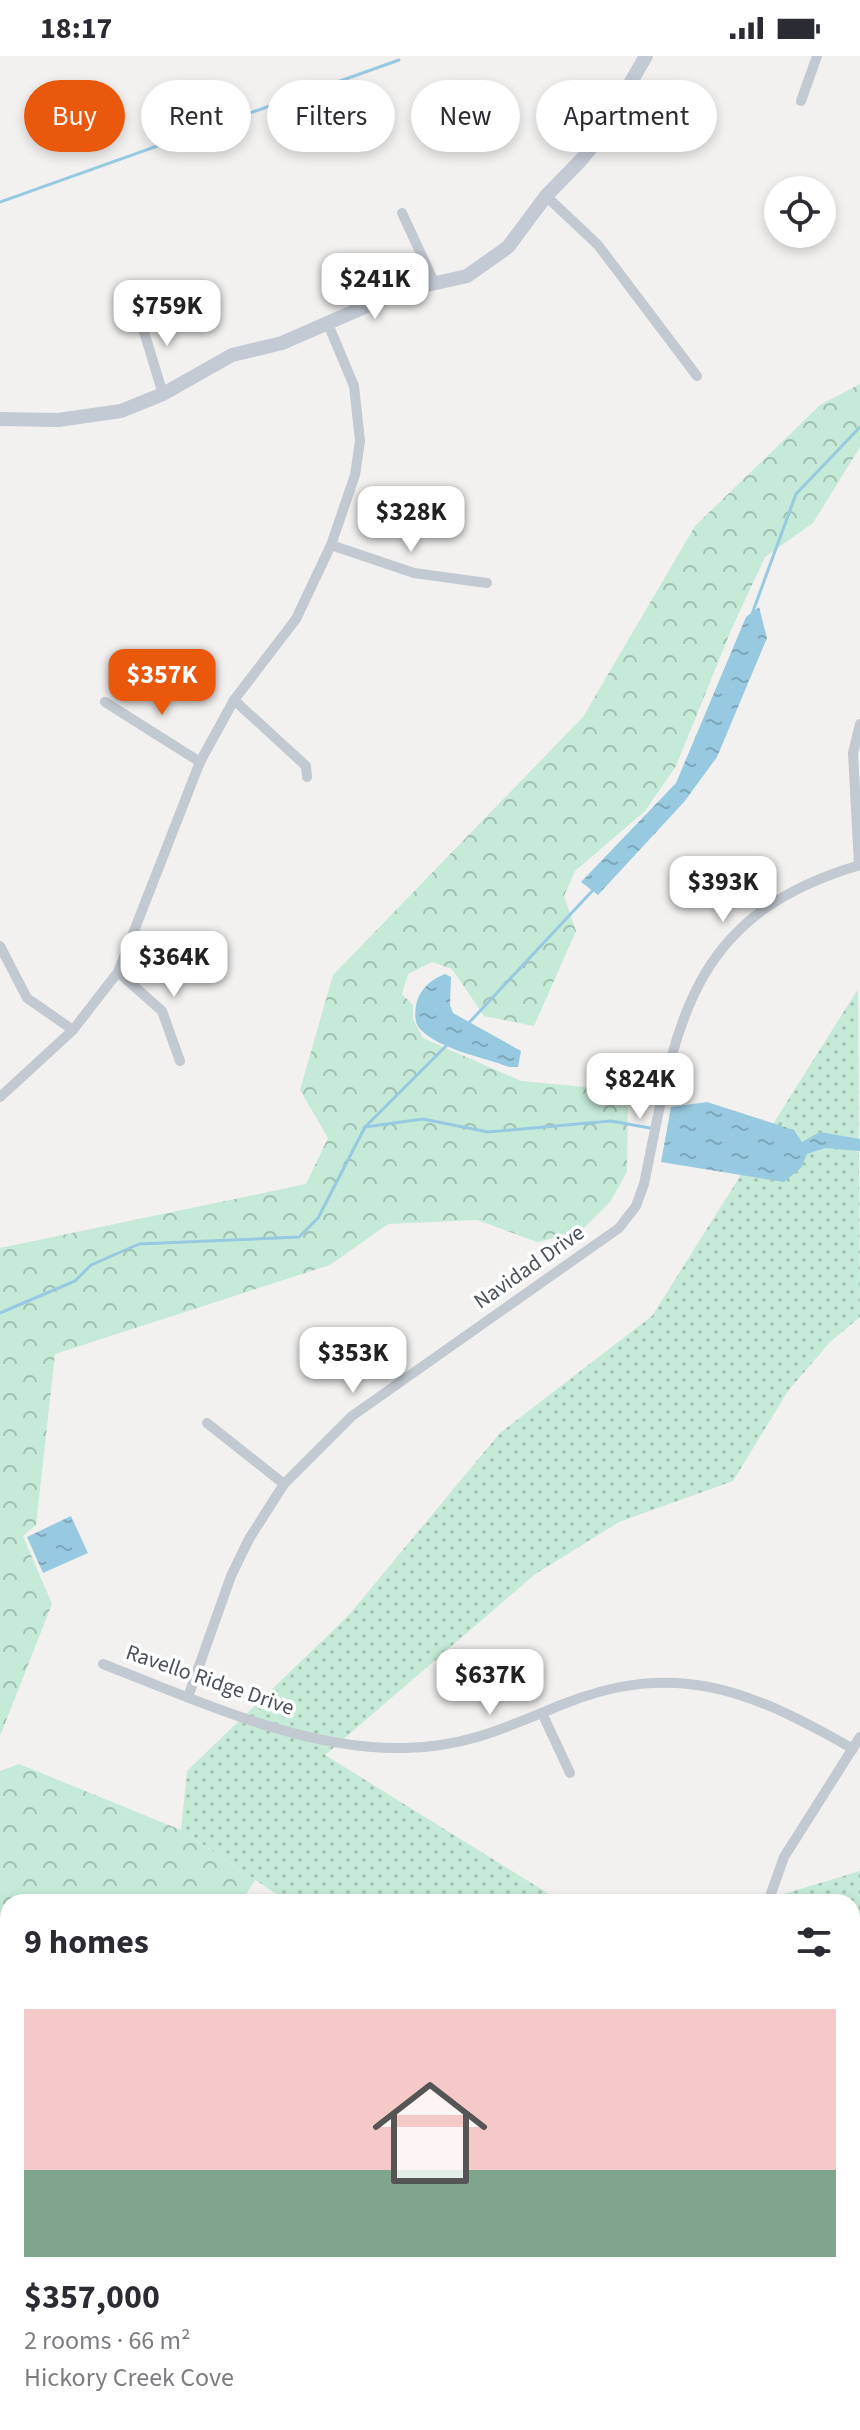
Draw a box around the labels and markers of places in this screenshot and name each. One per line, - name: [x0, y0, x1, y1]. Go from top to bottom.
- pin: $241K: [319, 253, 431, 321]
- pin: $759K: [111, 280, 223, 348]
- pin: $328K: [355, 486, 467, 554]
- pin: $357K: [106, 649, 218, 717]
- pin: $393K: [667, 856, 779, 924]
- pin: $364K: [118, 931, 230, 999]
- pin: $824K: [584, 1053, 696, 1121]
- pin: $353K: [297, 1327, 409, 1395]
- pin: $637K: [434, 1649, 546, 1717]

